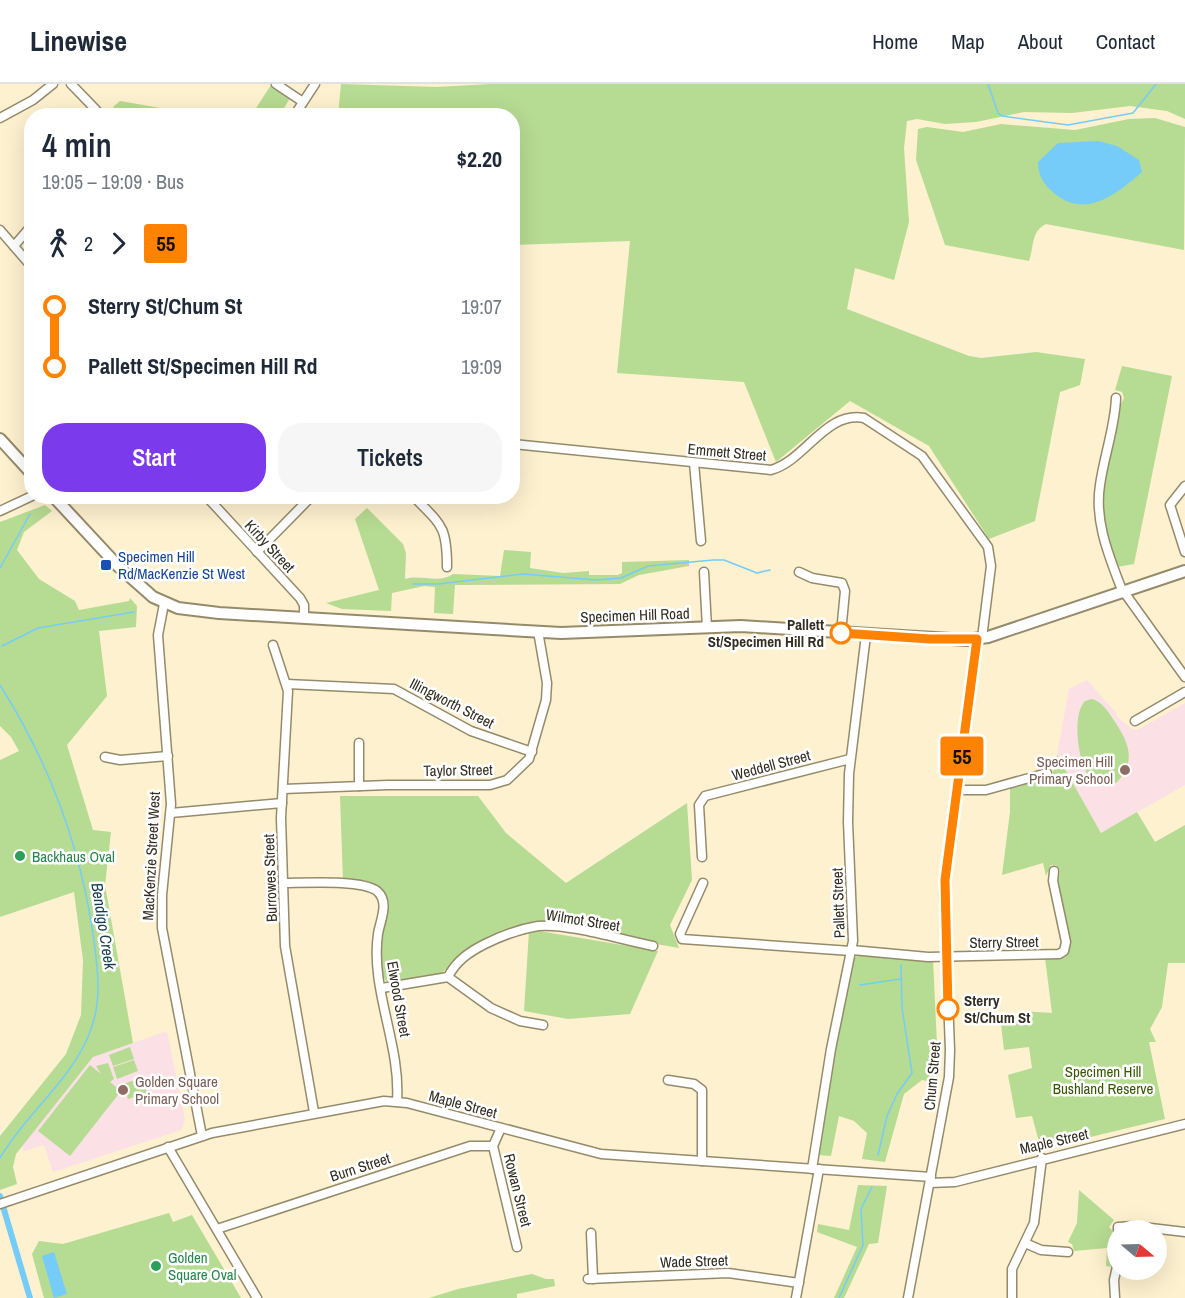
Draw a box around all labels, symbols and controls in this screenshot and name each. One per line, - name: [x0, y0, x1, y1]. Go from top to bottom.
- text: Linewise: [30, 22, 127, 60]
- text: Home: [872, 27, 918, 56]
- text: Map: [951, 27, 985, 56]
- text: About: [1018, 27, 1063, 56]
- text: Contact: [1096, 27, 1155, 56]
- text: 4 min: [42, 123, 112, 167]
- text: $2.20: [457, 144, 502, 174]
- text: 19:05 – 19:09 · Bus: [42, 168, 184, 195]
- icon: walk: [42, 227, 75, 260]
- icon: forward: [102, 227, 135, 260]
- text: 55: [156, 229, 175, 258]
- text: 2: [84, 230, 93, 257]
- text: Sterry St/Chum St: [88, 291, 242, 321]
- text: 19:07: [461, 293, 502, 320]
- text: Pallett St/Specimen Hill Rd: [88, 351, 318, 381]
- text: 19:09: [461, 353, 502, 380]
- button: Start: [42, 423, 266, 492]
- button: Tickets: [278, 423, 502, 492]
- street label: Emmett Street: [687, 438, 768, 466]
- street label: Kirby Street: [240, 515, 300, 577]
- place label: Specimen Hill Rd/MacKenzie St West: [118, 546, 246, 584]
- marker: Specimen Hill Rd/MacKenzie St West: [99, 558, 113, 572]
- street label: Specimen Hill Road: [580, 603, 690, 627]
- place label: Pallett St/Specimen Hill Rd: [708, 614, 824, 652]
- marker: Pallett St/Specimen Hill Rd: [830, 622, 852, 644]
- street label: Illingworth Street: [406, 673, 498, 734]
- line badge: 55: [935, 736, 989, 776]
- text: 55: [952, 742, 972, 771]
- street label: Weddell Street: [729, 744, 813, 786]
- place label: Specimen Hill Primary School: [1029, 751, 1113, 789]
- street label: Taylor Street: [423, 759, 493, 781]
- marker: Specimen Hill Primary School: [1118, 763, 1132, 777]
- street label: MacKenzie Street West: [137, 790, 165, 921]
- street label: Burrowes Street: [258, 833, 282, 922]
- place label: Backhaus Oval: [32, 846, 115, 867]
- marker: Backhaus Oval: [13, 849, 27, 863]
- street label: Pallett Street: [826, 867, 850, 939]
- water label: Bendigo Creek: [86, 881, 122, 971]
- street label: Wilmot Street: [545, 904, 622, 936]
- street label: Sterry Street: [969, 931, 1039, 953]
- street label: Elwood Street: [382, 959, 416, 1039]
- place label: Sterry St/Chum St: [964, 990, 1030, 1028]
- marker: Sterry St/Chum St: [937, 998, 959, 1020]
- street label: Chum Street: [919, 1040, 946, 1111]
- park label: Specimen Hill Bushland Reserve: [1053, 1061, 1153, 1099]
- place label: Golden Square Primary School: [135, 1071, 219, 1109]
- marker: Golden Square Primary School: [116, 1083, 130, 1097]
- street label: Maple Street: [427, 1085, 500, 1123]
- street label: Maple Street: [1018, 1123, 1091, 1159]
- street label: Burn Street: [327, 1147, 393, 1187]
- street label: Rowan Street: [499, 1151, 537, 1229]
- north arrow: [1107, 1220, 1167, 1280]
- map controls: [1107, 1220, 1167, 1280]
- place label: Golden Square Oval: [168, 1247, 236, 1285]
- street label: Wade Street: [660, 1249, 729, 1273]
- marker: Golden Square Oval: [149, 1259, 163, 1273]

